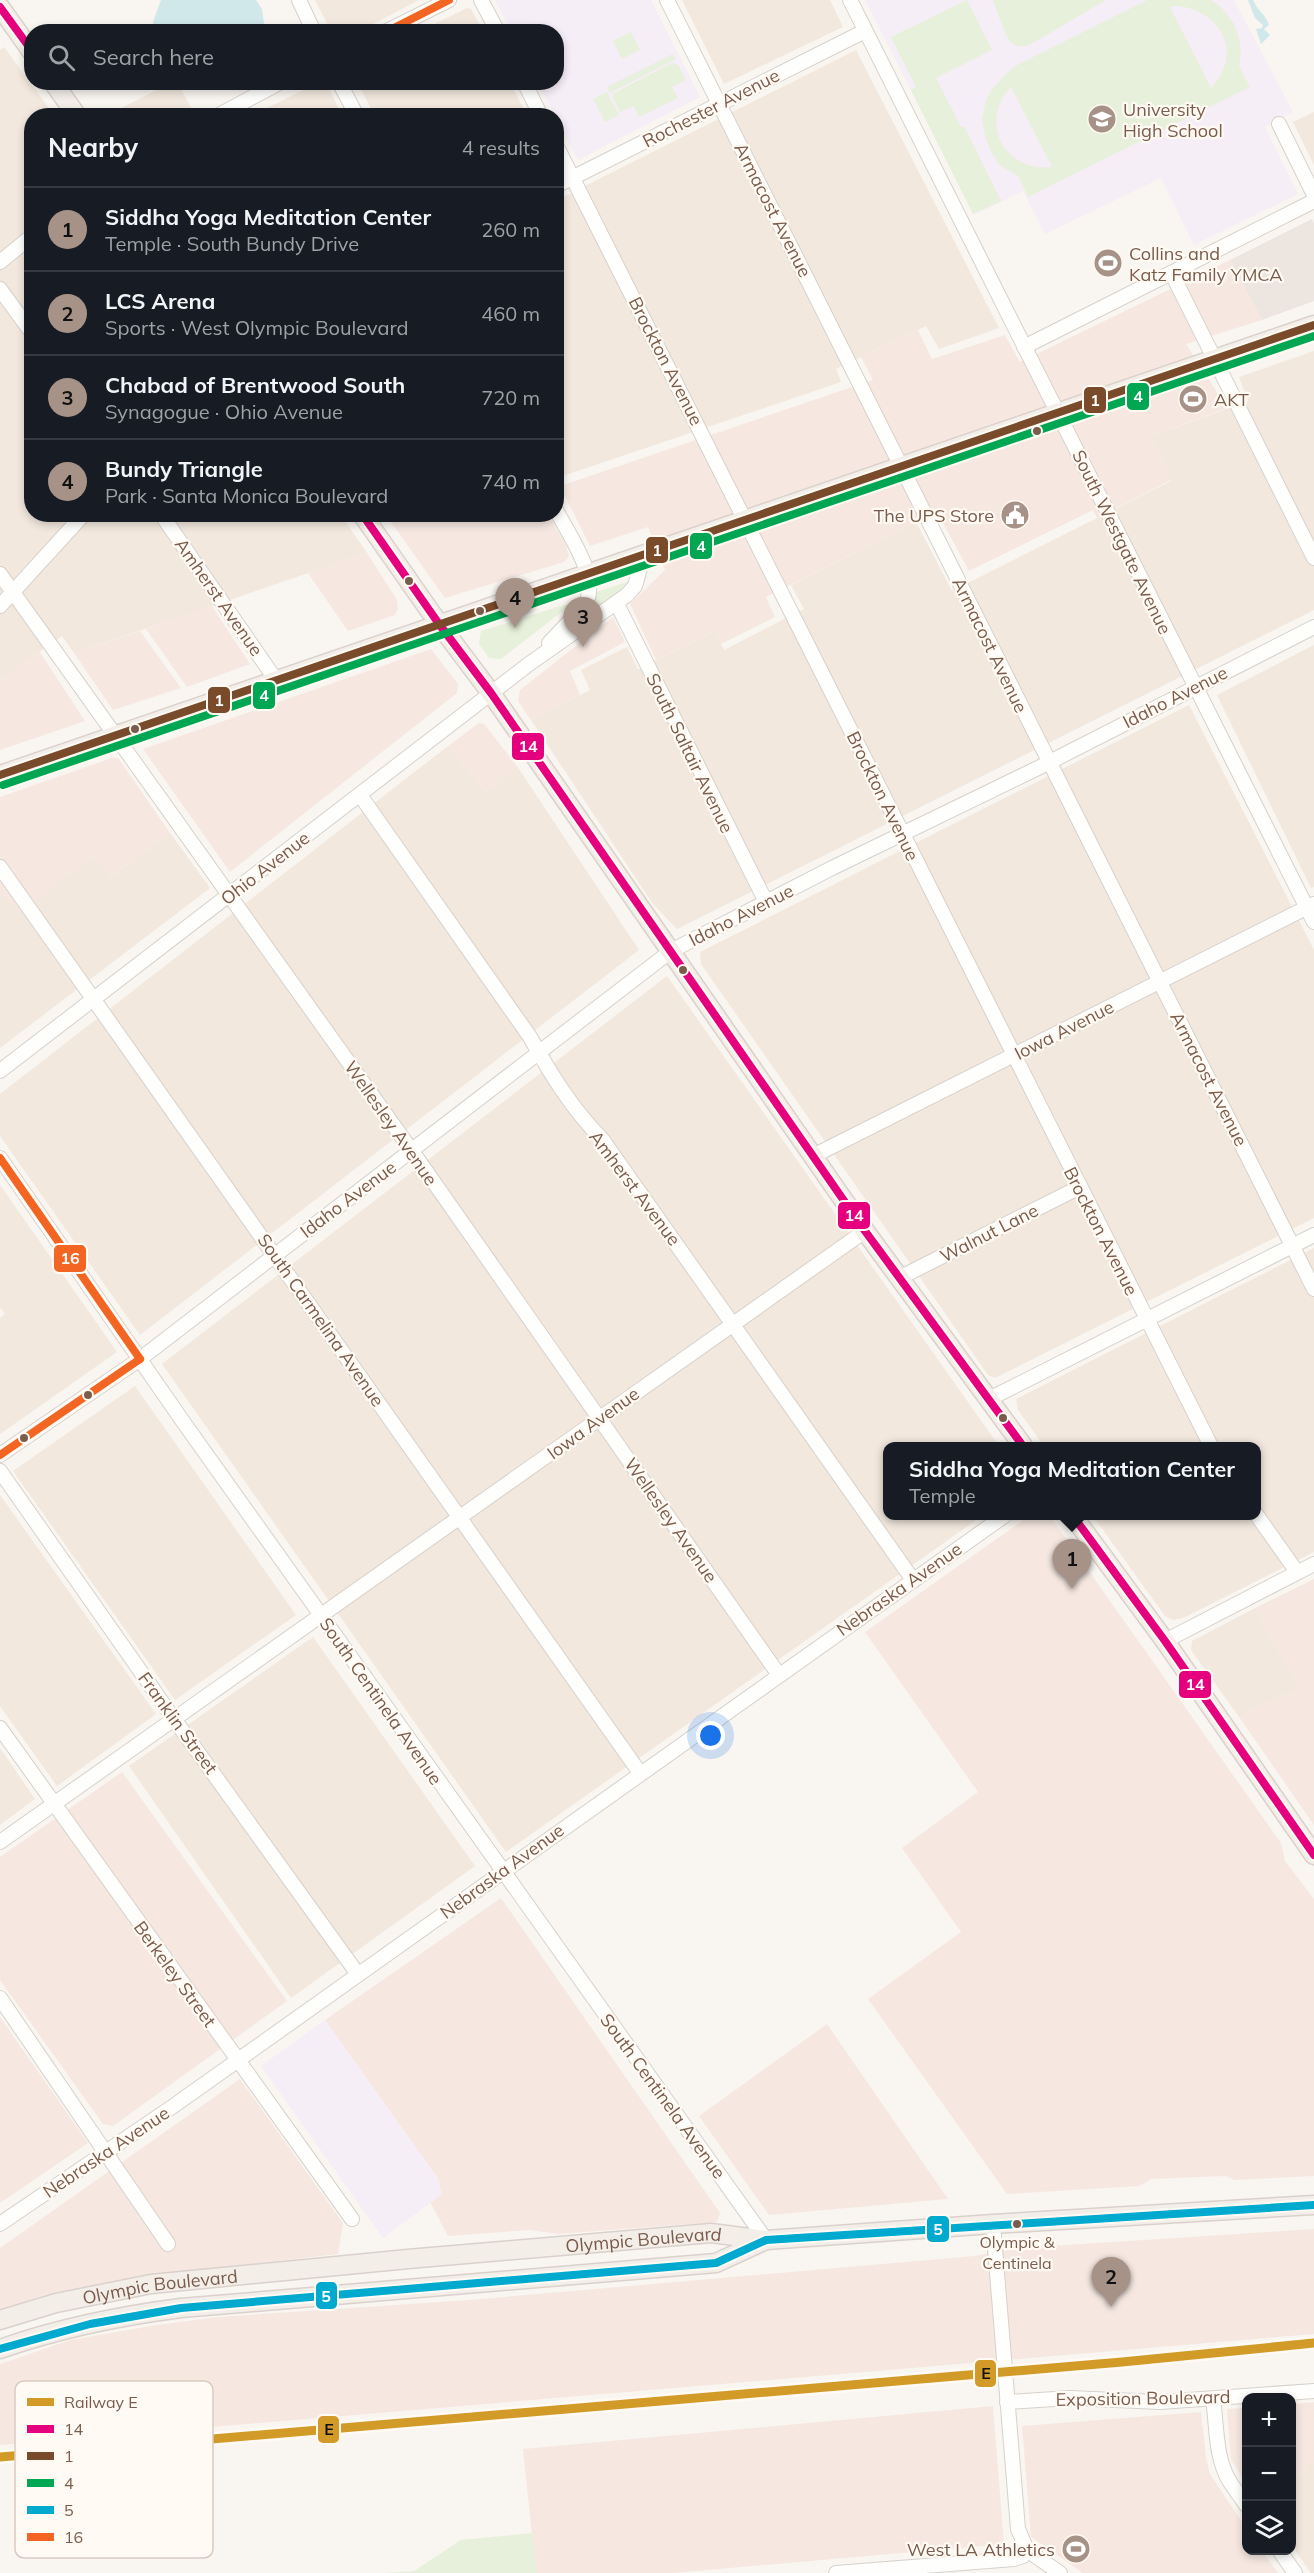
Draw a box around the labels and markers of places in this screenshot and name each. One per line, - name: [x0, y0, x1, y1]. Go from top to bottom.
- place label: University High School: [1123, 98, 1223, 142]
- school or university icon: University High School: [1086, 103, 1118, 135]
- place label: Collins and Katz Family YMCA: [1129, 242, 1283, 286]
- sports icon: Collins and Katz Family YMCA: [1092, 247, 1124, 279]
- sports icon: AKT: [1177, 383, 1209, 415]
- place label: AKT: [1214, 388, 1249, 411]
- unlabelled marker: [1031, 425, 1043, 437]
- public building icon: The UPS Store: [999, 499, 1031, 531]
- place label: The UPS Store: [873, 504, 994, 527]
- unlabelled marker: [403, 575, 415, 587]
- pin: 4: [496, 578, 534, 628]
- pin: 3: [564, 598, 602, 647]
- unlabelled marker: [474, 605, 486, 617]
- unlabelled marker: [129, 723, 141, 735]
- unlabelled marker: [677, 964, 689, 976]
- unlabelled marker: [82, 1389, 94, 1401]
- unlabelled marker: [997, 1412, 1009, 1424]
- unlabelled marker: [18, 1432, 30, 1444]
- pin: 1: [1052, 1540, 1092, 1589]
- marker: Olympic & Centinela: [1011, 2218, 1023, 2230]
- place label: Olympic & Centinela: [980, 2232, 1055, 2273]
- pin: 2: [1092, 2258, 1130, 2307]
- sports icon: West LA Athletics: [1060, 2533, 1092, 2565]
- place label: West LA Athletics: [907, 2538, 1055, 2561]

